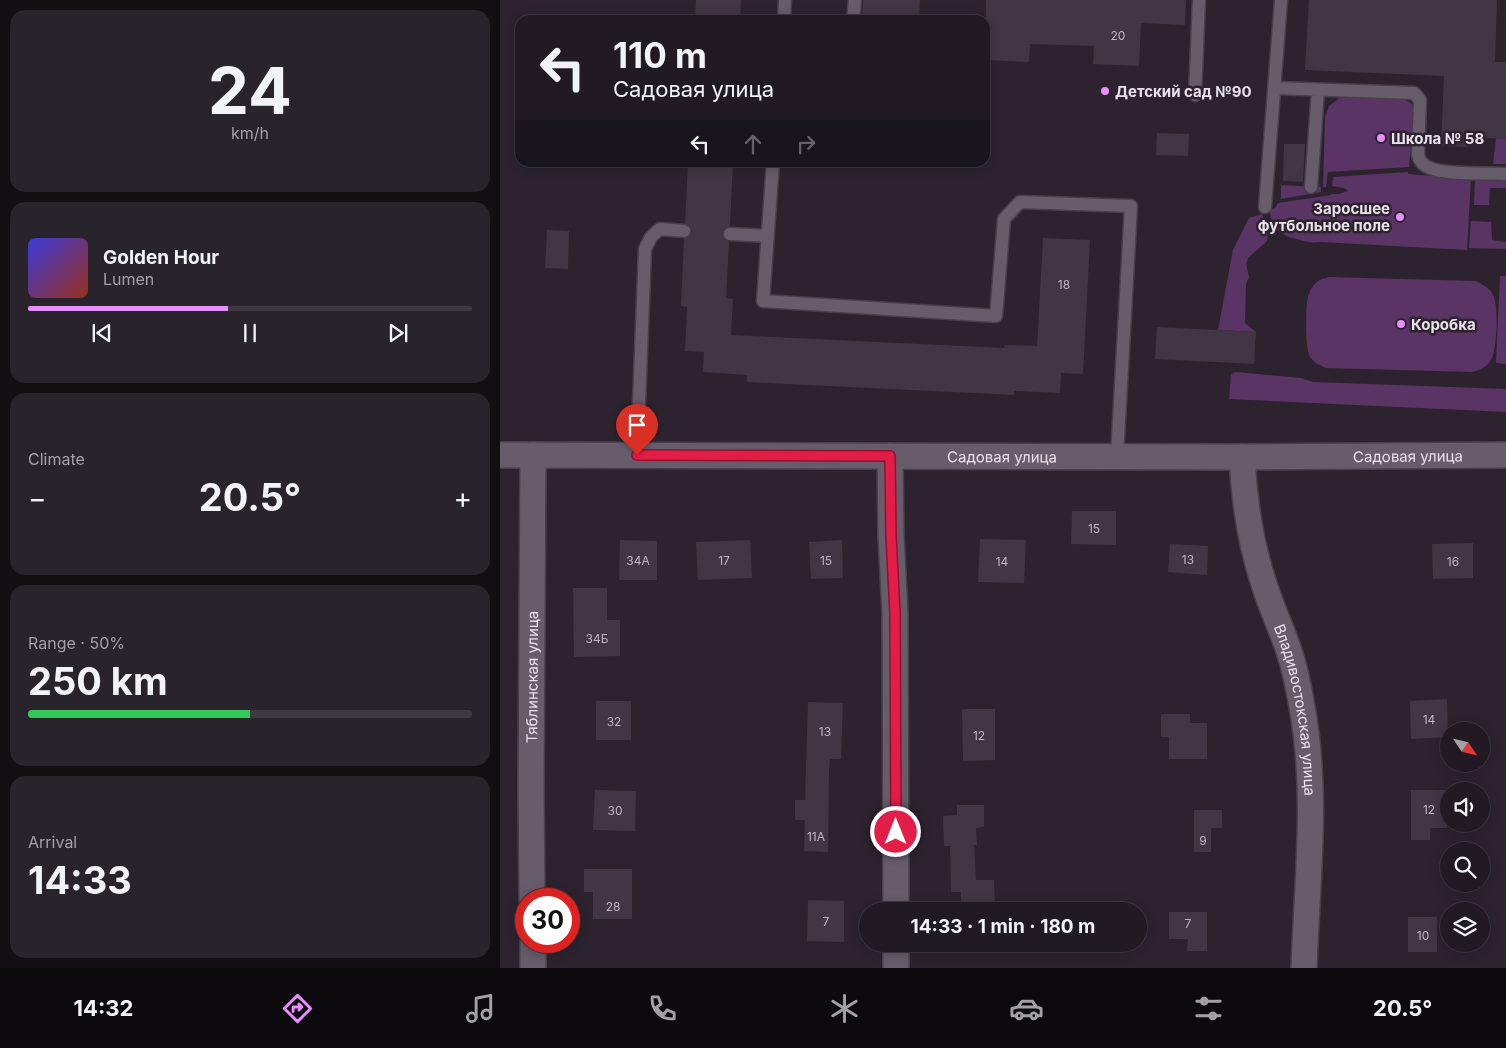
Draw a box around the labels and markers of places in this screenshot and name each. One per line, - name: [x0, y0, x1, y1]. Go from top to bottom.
- place label: Детский сад №90: [1115, 82, 1252, 101]
- marker: Детский сад №90: [1099, 85, 1111, 97]
- place label: Школа № 58: [1391, 129, 1484, 148]
- marker: Школа № 58: [1375, 132, 1387, 144]
- place label: Заросшее футбольное поле: [1258, 199, 1390, 235]
- marker: Заросшее футбольное поле: [1394, 211, 1406, 223]
- place label: Коробка: [1411, 315, 1476, 334]
- marker: Коробка: [1395, 318, 1407, 330]
- pin: [616, 404, 658, 455]

